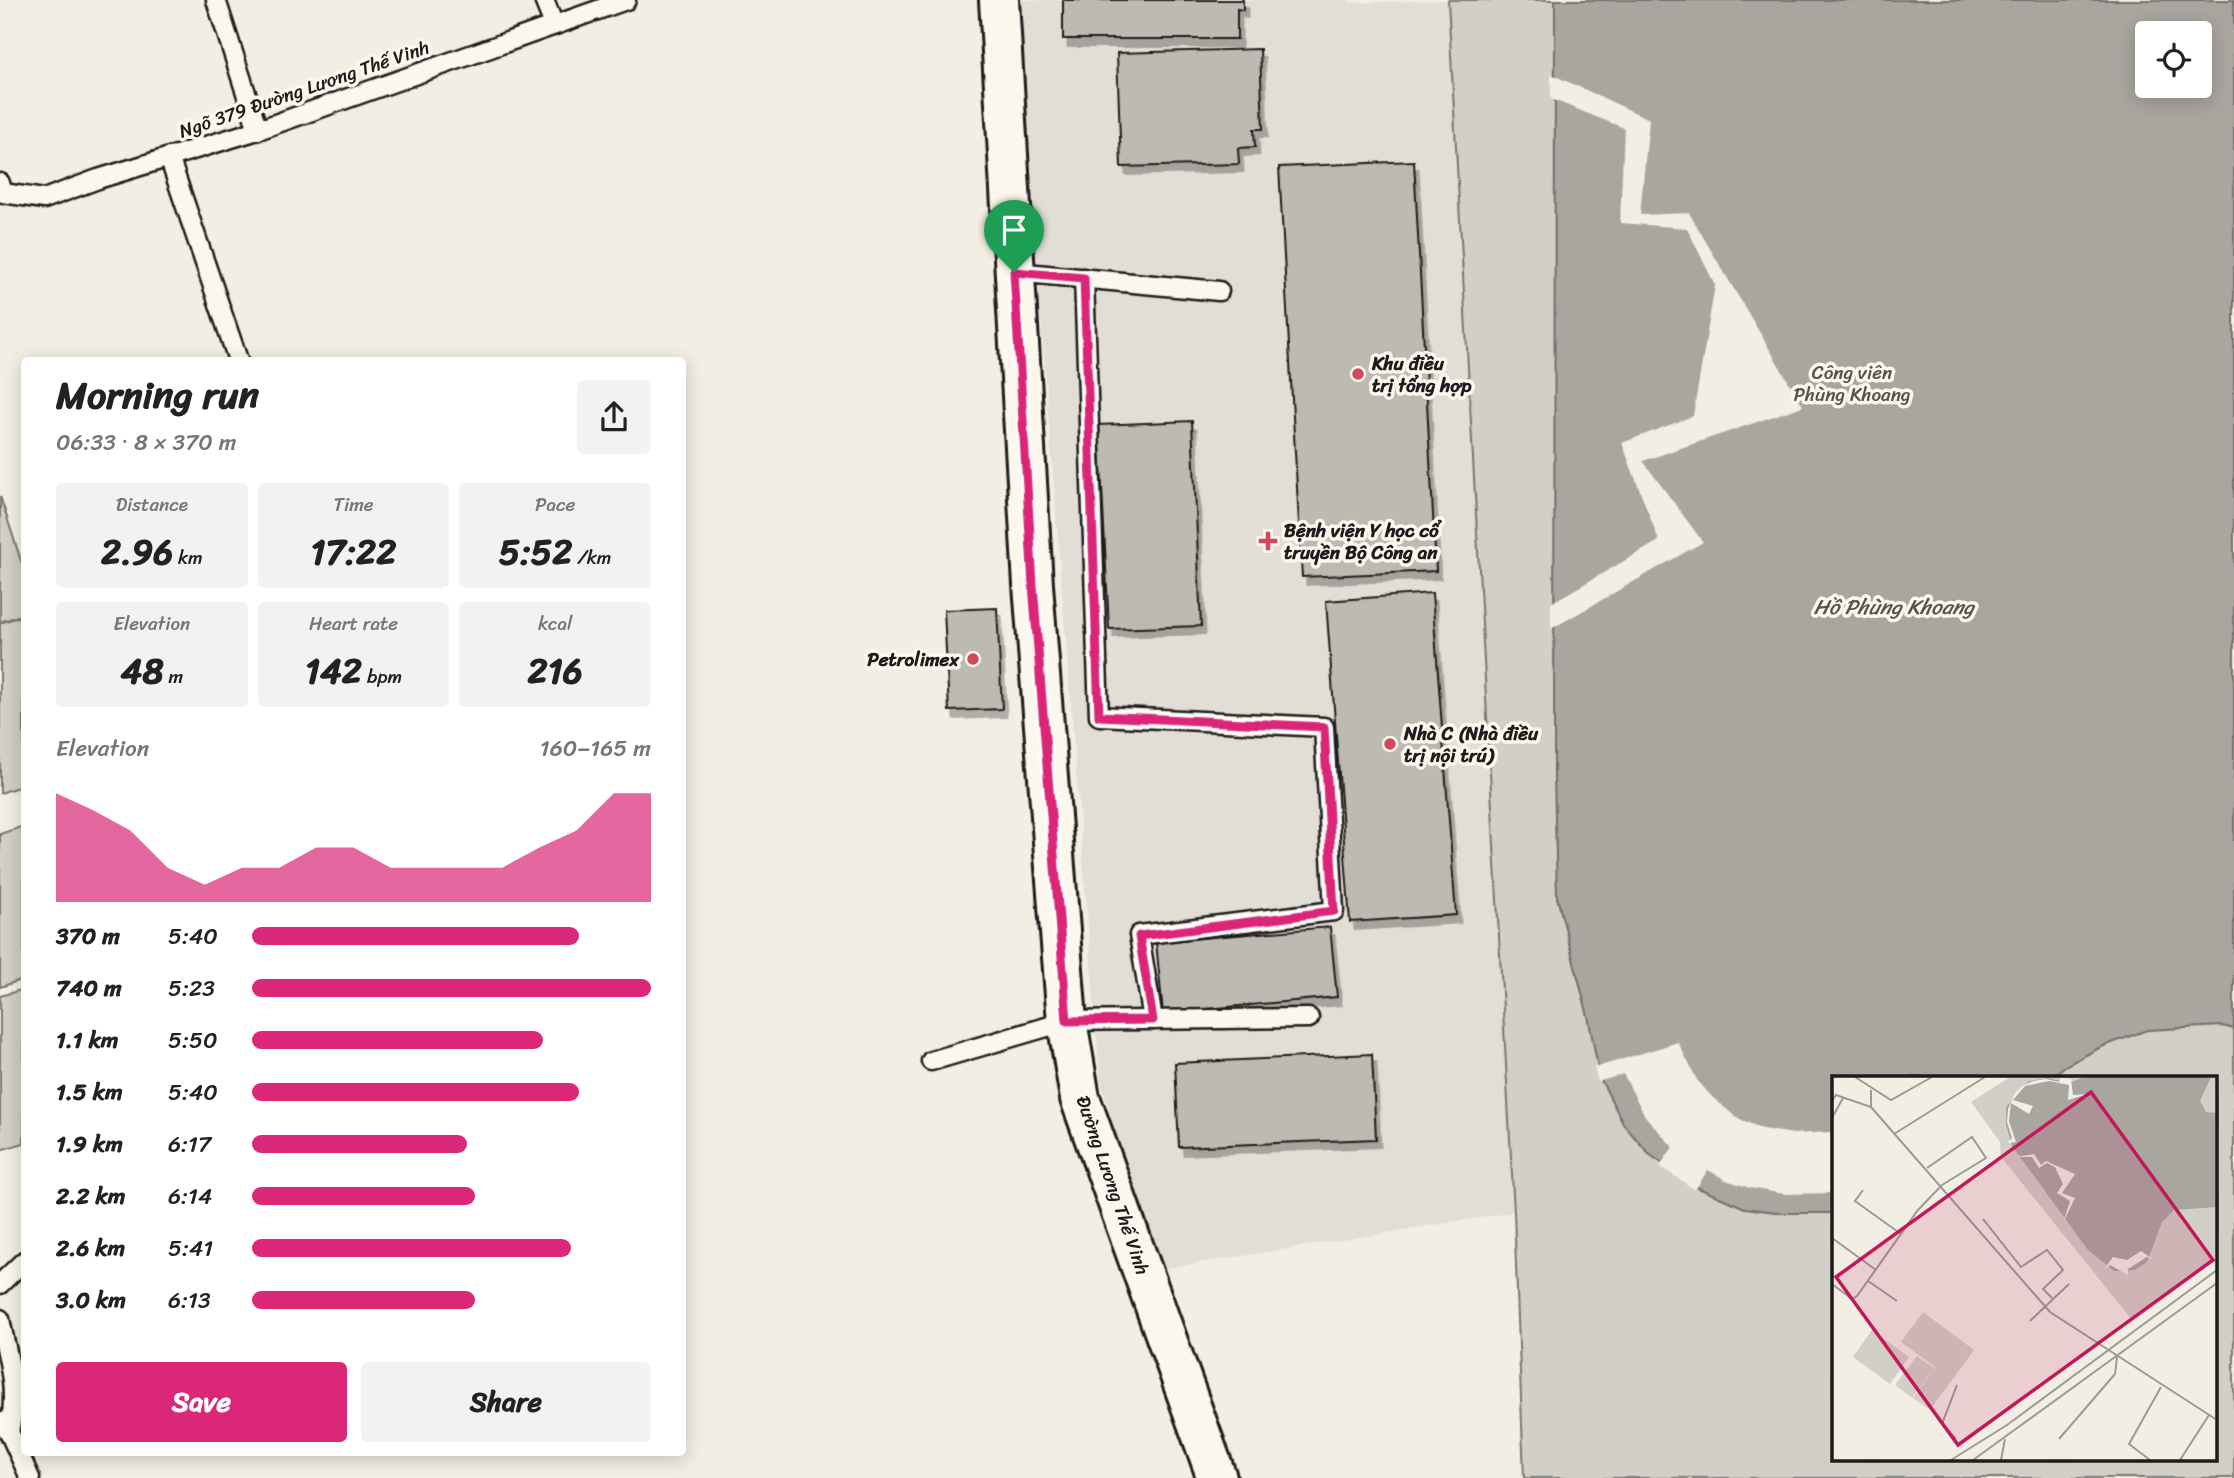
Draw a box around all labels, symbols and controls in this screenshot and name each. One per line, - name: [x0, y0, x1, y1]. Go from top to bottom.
- map controls: [2135, 21, 2212, 98]
- button: locate: [2135, 21, 2212, 98]
- street label: Ngõ 379 Đường Lương Thế Vinh: [174, 31, 434, 147]
- pin: [984, 200, 1044, 272]
- icon: arrive: [995, 211, 1033, 249]
- place label: Khu điều trị tổng hợp: [1371, 347, 1472, 402]
- park label: Công viên Phùng Khoang: [1794, 356, 1910, 411]
- text: Morning run: [56, 362, 259, 429]
- marker: Khu điều trị tổng hợp: [1350, 366, 1366, 382]
- button: share: [577, 380, 651, 454]
- text: 06:33 · 8 × 370 m: [56, 422, 236, 463]
- text: Distance: [116, 488, 188, 521]
- text: Time: [333, 488, 374, 521]
- text: Pace: [535, 488, 575, 521]
- place label: Bệnh viện Y học cổ truyền Bộ Công an: [1284, 514, 1442, 569]
- text: 2.96: [101, 521, 173, 583]
- text: 17:22: [311, 521, 396, 583]
- text: 5:52: [499, 521, 572, 583]
- marker: Bệnh viện Y học cổ truyền Bộ Công an: [1258, 531, 1278, 551]
- text: km: [173, 541, 203, 574]
- text: /km: [572, 541, 611, 574]
- water label: Hồ Phùng Khoang: [1814, 588, 1976, 626]
- text: Elevation: [113, 607, 190, 640]
- text: Heart rate: [309, 607, 398, 640]
- text: kcal: [538, 607, 572, 640]
- text: 48: [121, 640, 164, 702]
- text: 142: [305, 640, 362, 702]
- text: 216: [528, 640, 583, 702]
- place label: Petrolimex: [867, 643, 960, 676]
- marker: Petrolimex: [965, 651, 981, 667]
- text: m: [164, 660, 183, 693]
- text: bpm: [362, 660, 402, 693]
- place label: Nhà C (Nhà điều trị nội trú): [1403, 717, 1539, 772]
- text: Elevation: [56, 728, 149, 769]
- text: 160–165 m: [540, 728, 651, 769]
- marker: Nhà C (Nhà điều trị nội trú): [1382, 736, 1398, 752]
- text: 370 m: [56, 916, 120, 957]
- text: 5:40: [168, 916, 218, 957]
- text: 740 m: [56, 968, 122, 1009]
- text: 5:23: [168, 968, 215, 1009]
- text: 1.1 km: [56, 1020, 119, 1061]
- text: 5:50: [168, 1020, 218, 1061]
- text: 1.5 km: [56, 1072, 123, 1113]
- text: 5:40: [168, 1072, 218, 1113]
- inset map: [1832, 1076, 2216, 1460]
- street label: Đường Lương Thế Vinh: [1067, 1091, 1159, 1279]
- text: 1.9 km: [56, 1124, 123, 1165]
- text: 6:17: [168, 1124, 211, 1165]
- text: 2.2 km: [56, 1176, 125, 1217]
- text: 6:14: [168, 1176, 212, 1217]
- text: 2.6 km: [56, 1228, 125, 1269]
- text: 5:41: [168, 1228, 213, 1269]
- text: 3.0 km: [56, 1280, 126, 1321]
- text: 6:13: [168, 1280, 211, 1321]
- button: Save: [56, 1362, 347, 1442]
- button: Share: [361, 1362, 651, 1442]

